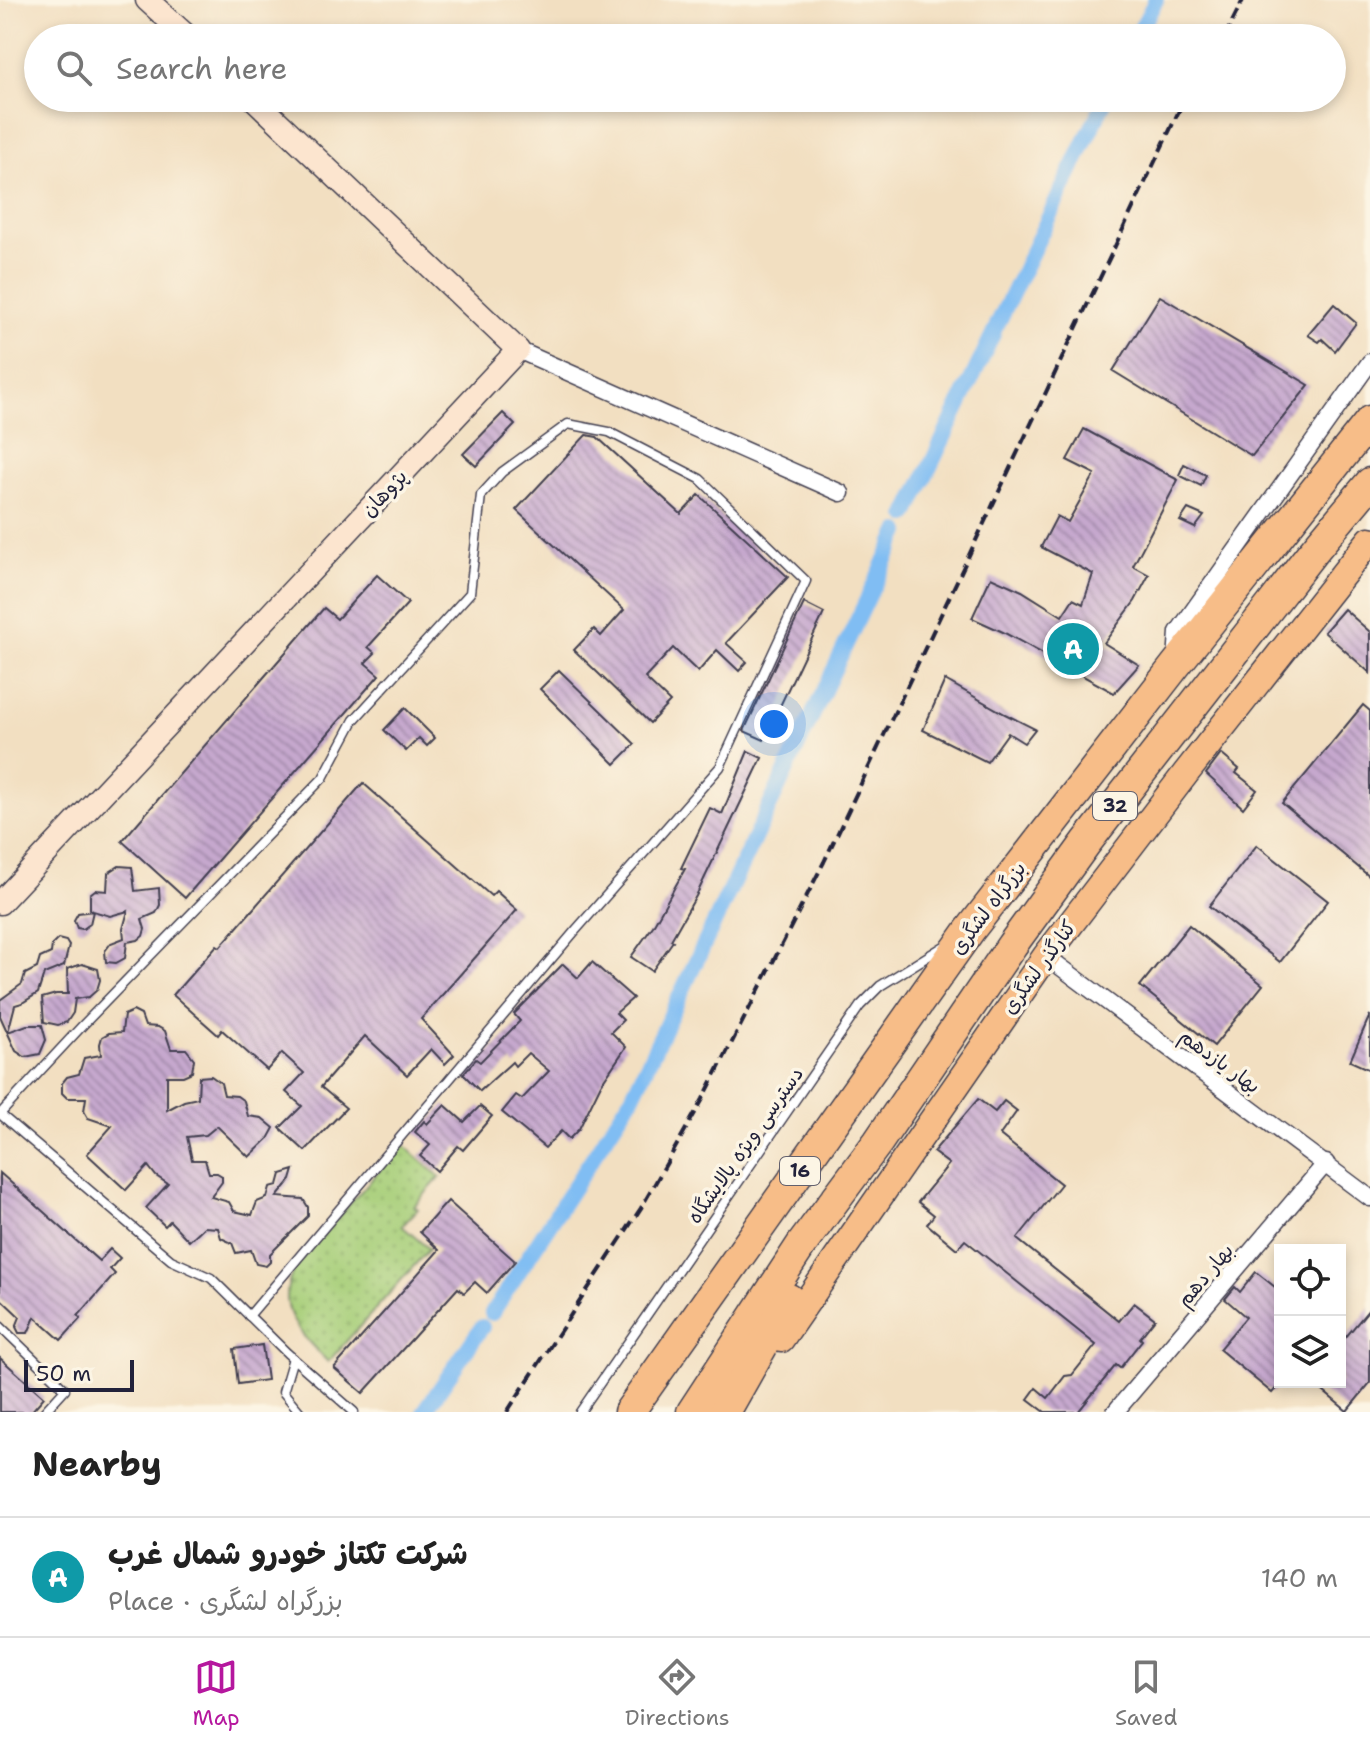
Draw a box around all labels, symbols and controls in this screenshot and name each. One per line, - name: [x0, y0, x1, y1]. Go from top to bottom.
- search box: [24, 24, 1346, 112]
- icon: search: [52, 46, 96, 90]
- text: Search here: [116, 48, 287, 89]
- street label: پژوهان: [355, 464, 413, 522]
- pin: A: [1047, 619, 1099, 679]
- your location: [754, 704, 794, 744]
- road number: 32: [1093, 792, 1137, 820]
- street label: بزرگراه لشگری: [944, 856, 1032, 960]
- street label: کنارگذر لشگری: [996, 915, 1082, 1019]
- street label: بهار یازدهم: [1173, 1023, 1266, 1101]
- street label: دسترسی ویژه پالایشگاه: [681, 1062, 809, 1228]
- road number: 16: [780, 1157, 820, 1185]
- street label: بهار دهم: [1171, 1238, 1241, 1313]
- map controls: [1274, 1244, 1346, 1388]
- button: locate: [1274, 1244, 1346, 1316]
- button: layers: [1274, 1316, 1346, 1388]
- scale bar: [24, 1356, 134, 1392]
- text: 50 m: [36, 1359, 91, 1388]
- text: Nearby: [32, 1441, 162, 1487]
- text: شرکت تکتاز خودرو شمال غرب: [108, 1533, 468, 1574]
- text: A: [48, 1560, 68, 1595]
- text: 140 m: [1261, 1560, 1338, 1595]
- text: Place · بزرگراه لشگری: [108, 1583, 343, 1618]
- tab: Map: [193, 1655, 240, 1732]
- tab: Directions: [625, 1655, 730, 1732]
- tab: Saved: [1115, 1655, 1177, 1732]

